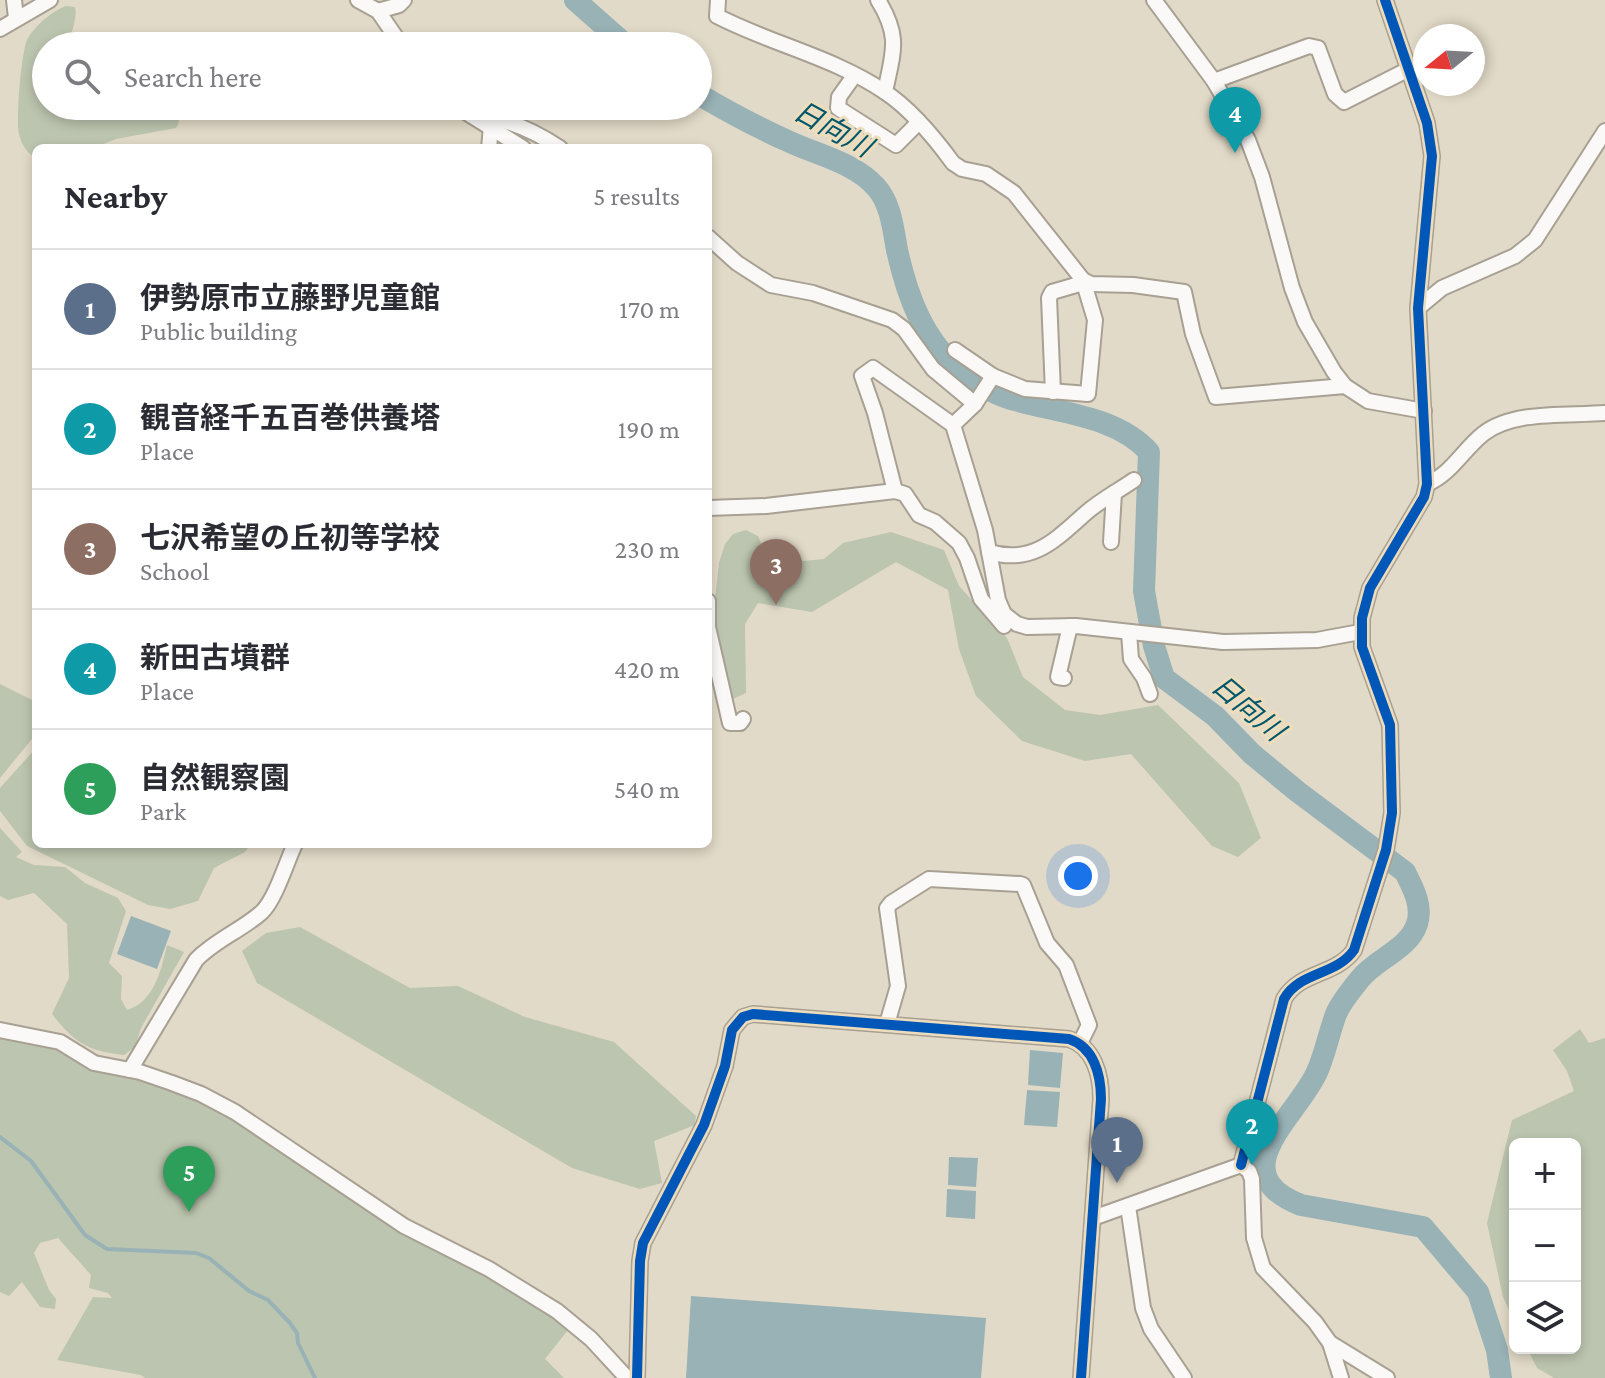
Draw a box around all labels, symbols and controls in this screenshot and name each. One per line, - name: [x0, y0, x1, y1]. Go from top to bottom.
- north arrow: [1413, 24, 1485, 96]
- search box: [32, 32, 712, 120]
- icon: search: [60, 54, 104, 98]
- text: Search here: [124, 60, 262, 93]
- pin: 4: [1209, 87, 1261, 153]
- water label: 日向川: [789, 95, 880, 164]
- text: Nearby: [64, 178, 167, 215]
- text: 5 results: [593, 182, 680, 211]
- text: 伊勢原市立藤野児童館: [140, 281, 440, 314]
- text: 1: [85, 295, 95, 324]
- text: 170 m: [619, 295, 680, 324]
- text: Public building: [140, 317, 297, 346]
- text: 観音経千五百巻供養塔: [140, 401, 440, 434]
- text: 2: [83, 415, 97, 444]
- text: 190 m: [618, 415, 680, 444]
- text: Place: [140, 437, 194, 466]
- text: 七沢希望の丘初等学校: [140, 521, 440, 554]
- text: 3: [84, 535, 96, 564]
- text: 230 m: [615, 535, 680, 564]
- pin: 3: [750, 539, 802, 605]
- text: School: [140, 557, 209, 586]
- text: 新田古墳群: [140, 641, 290, 674]
- text: 4: [83, 655, 97, 684]
- text: 420 m: [614, 655, 680, 684]
- water label: 日向川: [1206, 669, 1292, 749]
- text: Place: [140, 677, 194, 706]
- text: 自然観察園: [140, 761, 290, 794]
- text: 5: [84, 775, 96, 804]
- text: 540 m: [614, 775, 680, 804]
- text: Park: [140, 797, 186, 826]
- your location: [1058, 856, 1098, 896]
- pin: 2: [1226, 1099, 1278, 1165]
- pin: 1: [1091, 1117, 1143, 1183]
- map controls: [1509, 1138, 1581, 1354]
- button: +: [1509, 1138, 1581, 1210]
- pin: 5: [163, 1146, 215, 1212]
- button: −: [1509, 1210, 1581, 1282]
- button: layers: [1509, 1282, 1581, 1354]

